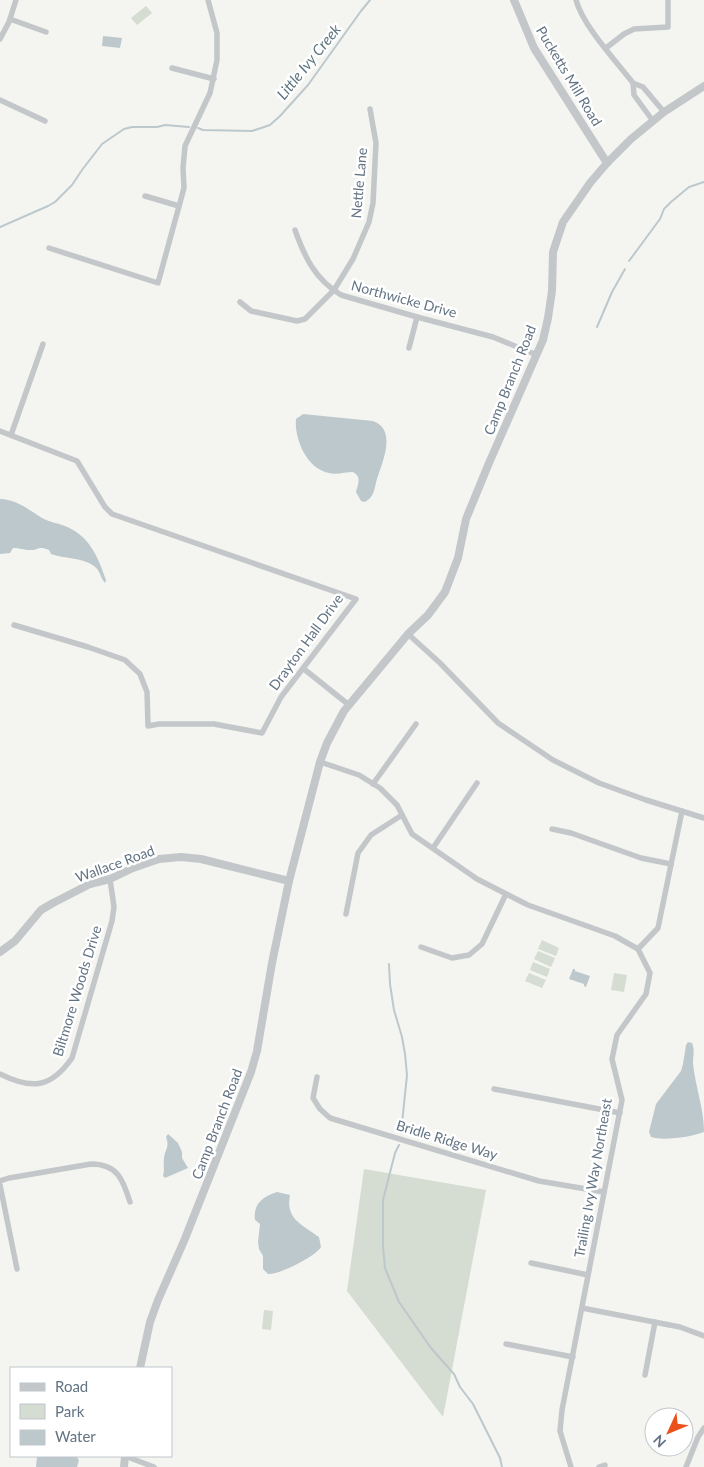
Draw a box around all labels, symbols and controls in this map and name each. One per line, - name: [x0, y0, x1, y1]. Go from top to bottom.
- water label: Little Ivy Creek: [272, 20, 345, 103]
- street label: Pucketts Mill Road: [533, 23, 606, 129]
- street label: Nettle Lane: [347, 147, 370, 219]
- street label: Northwicke Drive: [350, 276, 459, 321]
- street label: Camp Branch Road: [480, 322, 539, 437]
- street label: Drayton Hall Drive: [265, 590, 346, 693]
- street label: Wallace Road: [73, 841, 157, 886]
- street label: Biltmore Woods Drive: [48, 923, 105, 1058]
- street label: Camp Branch Road: [188, 1066, 245, 1182]
- street label: Trailing Ivy Way Northeast: [570, 1097, 615, 1259]
- street label: Bridle Ridge Way: [394, 1116, 501, 1163]
- legend: [10, 1367, 172, 1457]
- text: Road: [55, 1377, 88, 1395]
- text: Park: [55, 1402, 85, 1420]
- north arrow: [644, 1407, 694, 1457]
- text: Water: [55, 1427, 96, 1445]
- text: N: [649, 1432, 669, 1451]

